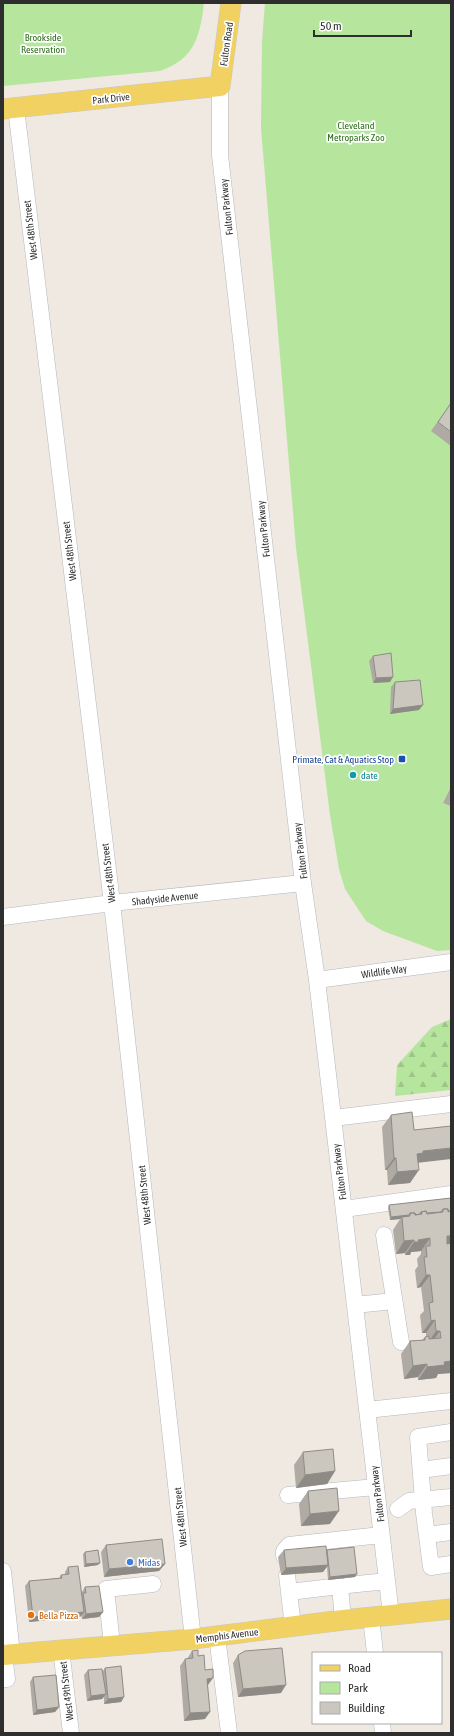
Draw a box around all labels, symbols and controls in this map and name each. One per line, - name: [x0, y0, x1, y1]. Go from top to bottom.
- scale bar: [314, 12, 411, 38]
- text: 50 m: [320, 19, 342, 33]
- street label: Fulton Road: [218, 21, 235, 67]
- park label: Brookside Reservation: [21, 32, 65, 55]
- street label: Park Drive: [92, 91, 131, 106]
- park label: Cleveland Metroparks Zoo: [327, 120, 385, 143]
- street label: Fulton Parkway: [218, 178, 235, 236]
- street label: West 48th Street: [21, 200, 40, 260]
- street label: Fulton Parkway: [255, 500, 272, 558]
- street label: West 48th Street: [60, 521, 79, 581]
- place label: Primate, Cat & Aquatics Stop: [292, 754, 394, 765]
- marker: Primate, Cat & Aquatics Stop: [397, 754, 407, 764]
- marker: date: [348, 770, 358, 780]
- place label: date: [361, 770, 378, 781]
- street label: Fulton Parkway: [292, 822, 309, 880]
- street label: West 48th Street: [99, 843, 118, 903]
- street label: Shadyside Avenue: [131, 889, 199, 907]
- street label: Wildlife Way: [360, 963, 408, 980]
- street label: Fulton Parkway: [331, 1143, 348, 1201]
- street label: West 48th Street: [136, 1165, 153, 1225]
- street label: Fulton Parkway: [369, 1465, 386, 1523]
- street label: West 48th Street: [172, 1487, 189, 1547]
- marker: Midas: [125, 1557, 135, 1567]
- place label: Midas: [138, 1557, 160, 1568]
- marker: Bella Pizza: [26, 1610, 36, 1620]
- place label: Bella Pizza: [39, 1610, 79, 1621]
- street label: Memphis Avenue: [195, 1626, 259, 1645]
- legend: [312, 1652, 442, 1724]
- street label: West 49th Street: [57, 1661, 76, 1721]
- text: Road: [348, 1661, 371, 1675]
- text: Park: [348, 1681, 369, 1695]
- text: Building: [348, 1701, 386, 1715]

